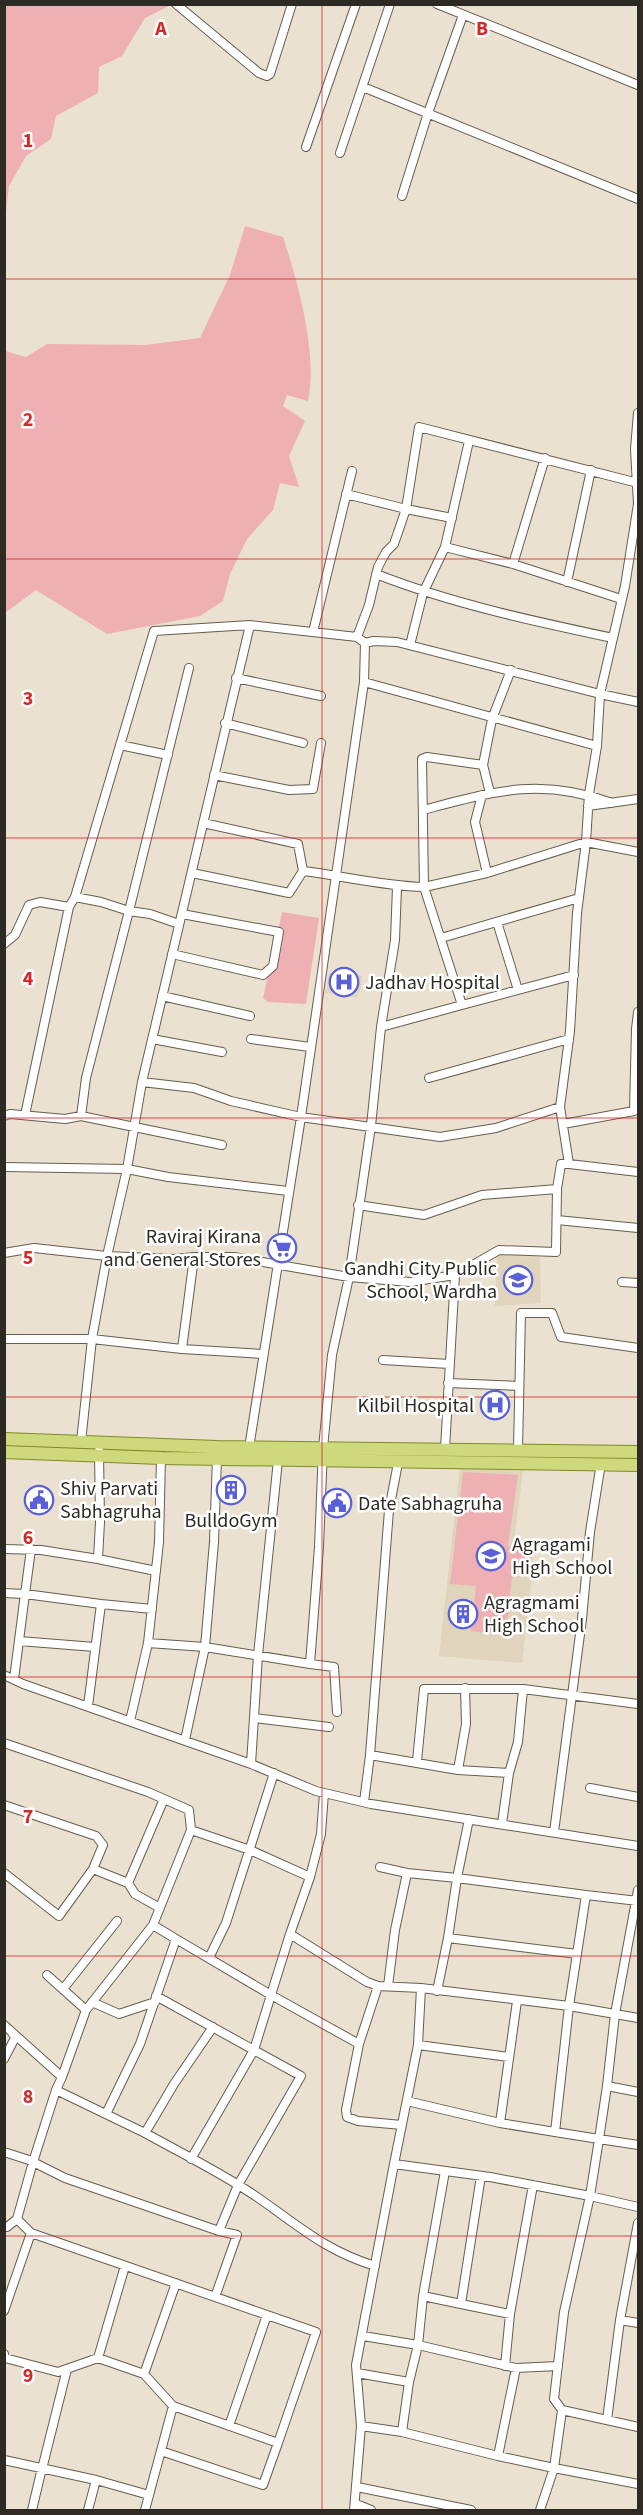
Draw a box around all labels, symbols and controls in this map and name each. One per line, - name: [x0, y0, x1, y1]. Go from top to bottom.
- text: A: [154, 15, 167, 43]
- text: B: [476, 15, 488, 43]
- text: 1: [23, 127, 33, 155]
- text: 2: [23, 406, 33, 434]
- text: 3: [23, 685, 33, 713]
- text: 4: [23, 965, 34, 993]
- hospital icon: Jadhav Hospital: [328, 966, 360, 998]
- place label: Jadhav Hospital: [365, 969, 500, 997]
- place label: Raviraj Kirana and General Stores: [104, 1223, 261, 1274]
- supermarket icon: Raviraj Kirana and General Stores: [266, 1232, 298, 1264]
- text: 5: [23, 1244, 33, 1272]
- place label: Gandhi City Public School, Wardha: [344, 1255, 497, 1306]
- school or university icon: Gandhi City Public School, Wardha: [502, 1264, 534, 1296]
- hospital icon: Kilbil Hospital: [479, 1389, 511, 1421]
- place label: Kilbil Hospital: [358, 1392, 474, 1420]
- building icon: BulldoGym: [215, 1474, 247, 1506]
- place label: Shiv Parvati Sabhagruha: [60, 1475, 162, 1526]
- public building icon: Shiv Parvati Sabhagruha: [23, 1484, 55, 1516]
- public building icon: Date Sabhagruha: [321, 1487, 353, 1519]
- place label: Date Sabhagruha: [358, 1490, 502, 1518]
- place label: BulldoGym: [184, 1507, 278, 1535]
- text: 6: [23, 1524, 33, 1552]
- place label: Agragami High School: [512, 1531, 612, 1582]
- school or university icon: Agragami High School: [475, 1540, 507, 1572]
- place label: Agragmami High School: [484, 1589, 584, 1640]
- building icon: Agragmami High School: [447, 1598, 479, 1630]
- text: 7: [23, 1803, 33, 1831]
- text: 8: [23, 2083, 33, 2111]
- text: 9: [23, 2362, 33, 2390]

